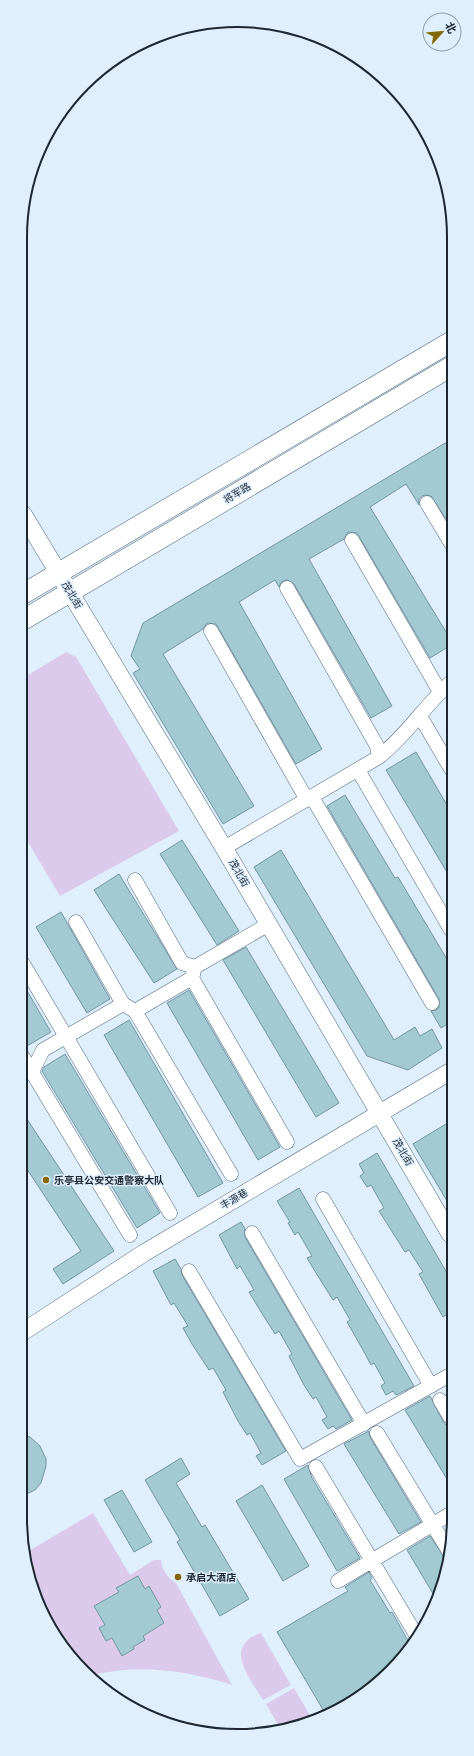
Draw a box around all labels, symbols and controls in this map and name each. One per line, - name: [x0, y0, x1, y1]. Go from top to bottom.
- north arrow: [422, 12, 462, 52]
- text: 北: [442, 19, 460, 36]
- street label: 将军路: [221, 480, 253, 506]
- street label: 茂北街: [59, 579, 85, 611]
- street label: 茂北街: [226, 857, 252, 889]
- street label: 茂北街: [390, 1136, 416, 1168]
- place label: 乐亭县公安交通警察大队: [54, 1174, 164, 1187]
- marker: 乐亭县公安交通警察大队: [41, 1175, 51, 1185]
- street label: 丰源巷: [218, 1186, 250, 1212]
- place label: 承启大酒店: [186, 1571, 236, 1584]
- marker: 承启大酒店: [173, 1572, 183, 1582]

